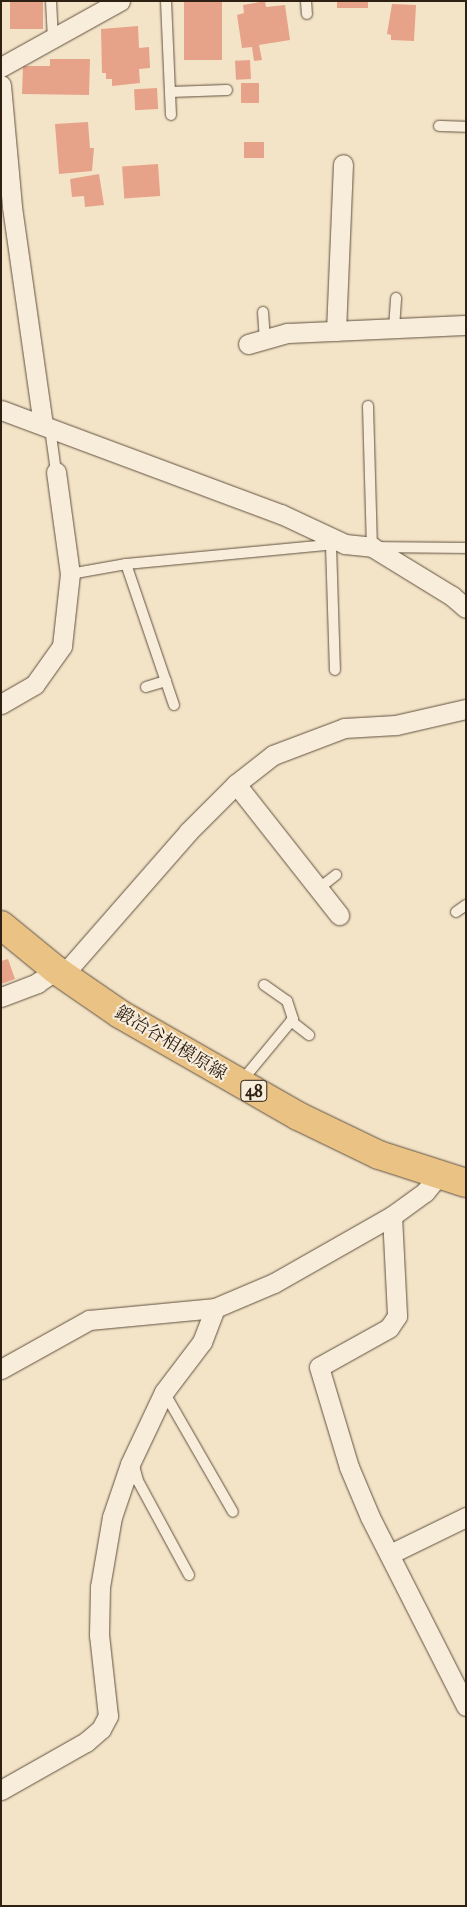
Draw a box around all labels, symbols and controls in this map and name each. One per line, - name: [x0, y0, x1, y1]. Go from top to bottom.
- street label: 鍛冶谷相模原線: [111, 1001, 231, 1085]
- road number: 48: [240, 1078, 268, 1104]

